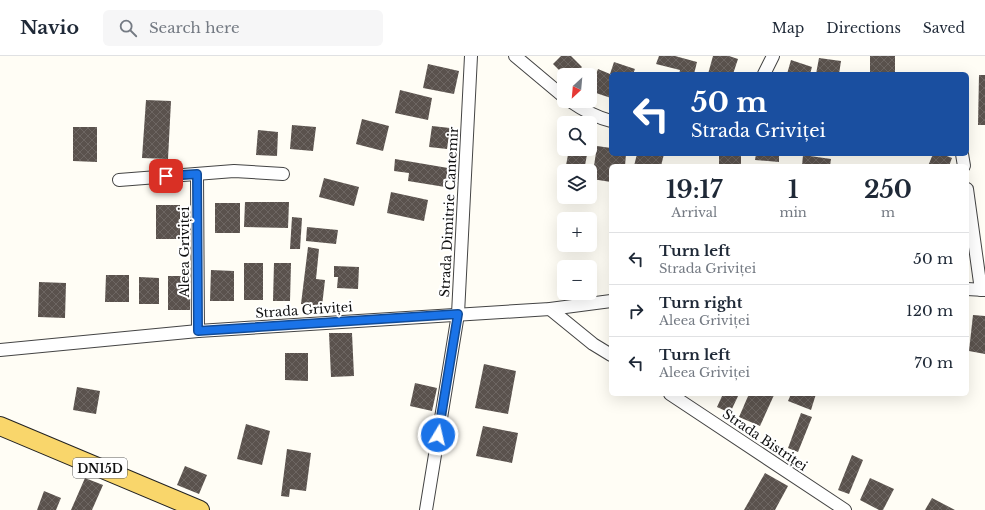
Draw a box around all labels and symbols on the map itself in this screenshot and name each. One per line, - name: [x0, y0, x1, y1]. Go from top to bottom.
- north arrow: [557, 68, 597, 108]
- street label: Strada Dimitrie Cantemir: [436, 125, 462, 298]
- pin: [149, 159, 183, 193]
- street label: Aleea Griviței: [176, 206, 193, 299]
- street label: Strada Griviței: [255, 298, 354, 322]
- street label: Strada Bistriței: [719, 405, 811, 475]
- position arrow: [417, 414, 459, 456]
- road number: DN15D: [73, 458, 127, 478]

